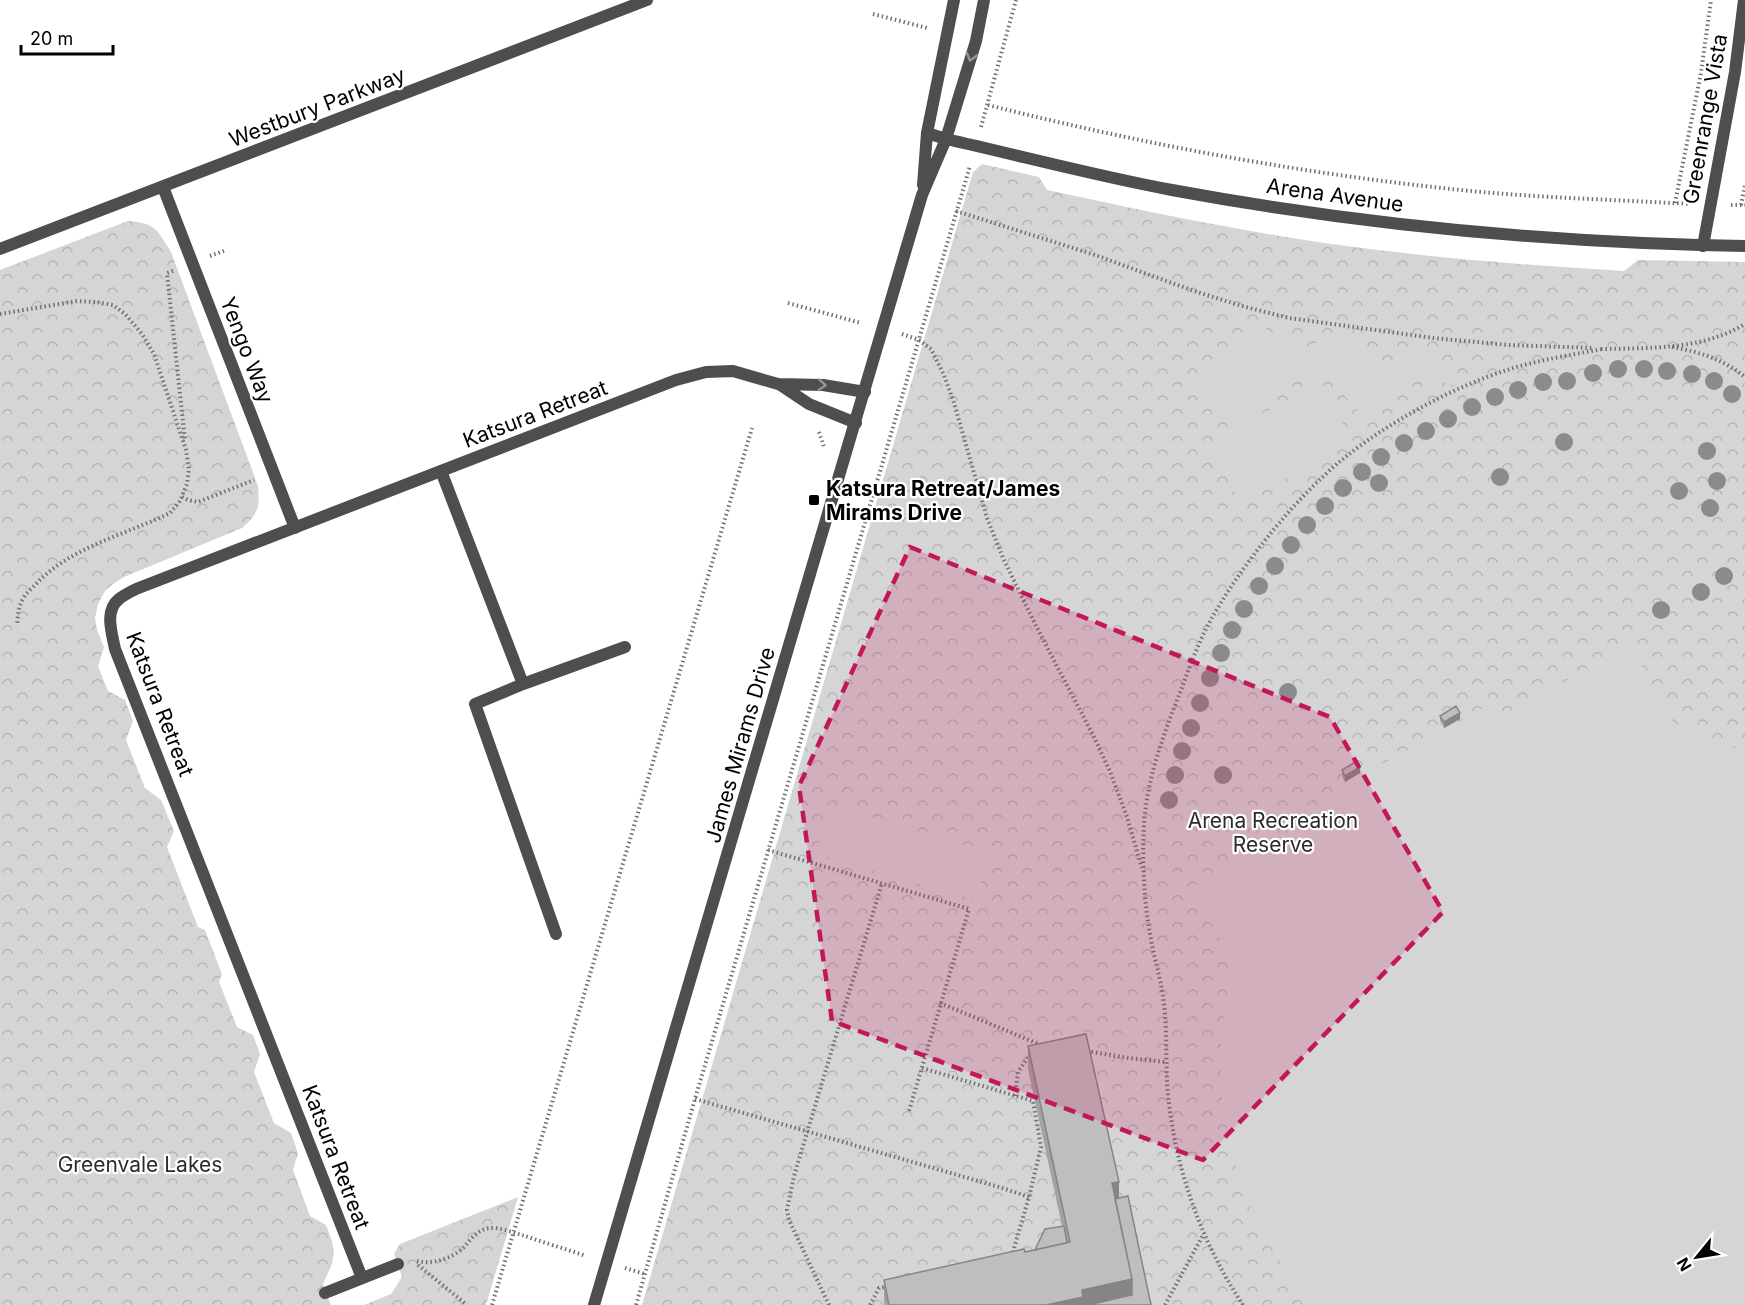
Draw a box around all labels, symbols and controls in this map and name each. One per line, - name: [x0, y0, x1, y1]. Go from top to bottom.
- scale bar: [21, 18, 112, 56]
- text: 20 m: [30, 28, 73, 49]
- street label: Greenrange Vista: [1678, 32, 1732, 206]
- one-way arrow: [966, 51, 978, 62]
- street label: Westbury Parkway: [225, 62, 409, 152]
- street label: Arena Avenue: [1265, 173, 1405, 217]
- street label: Yengo Way: [215, 293, 279, 407]
- street label: Katsura Retreat: [459, 375, 611, 453]
- one-way arrow: [817, 379, 826, 392]
- place label: Katsura Retreat/James Mirams Drive: [826, 476, 1060, 525]
- marker: Katsura Retreat/James Mirams Drive: [807, 493, 821, 507]
- street label: Katsura Retreat: [121, 628, 199, 780]
- street label: James Mirams Drive: [700, 644, 780, 846]
- park label: Arena Recreation Reserve: [1188, 808, 1358, 857]
- street label: Katsura Retreat: [297, 1081, 375, 1233]
- park label: Greenvale Lakes: [58, 1152, 222, 1177]
- north arrow: [1667, 1227, 1727, 1287]
- text: N: [1672, 1254, 1696, 1275]

